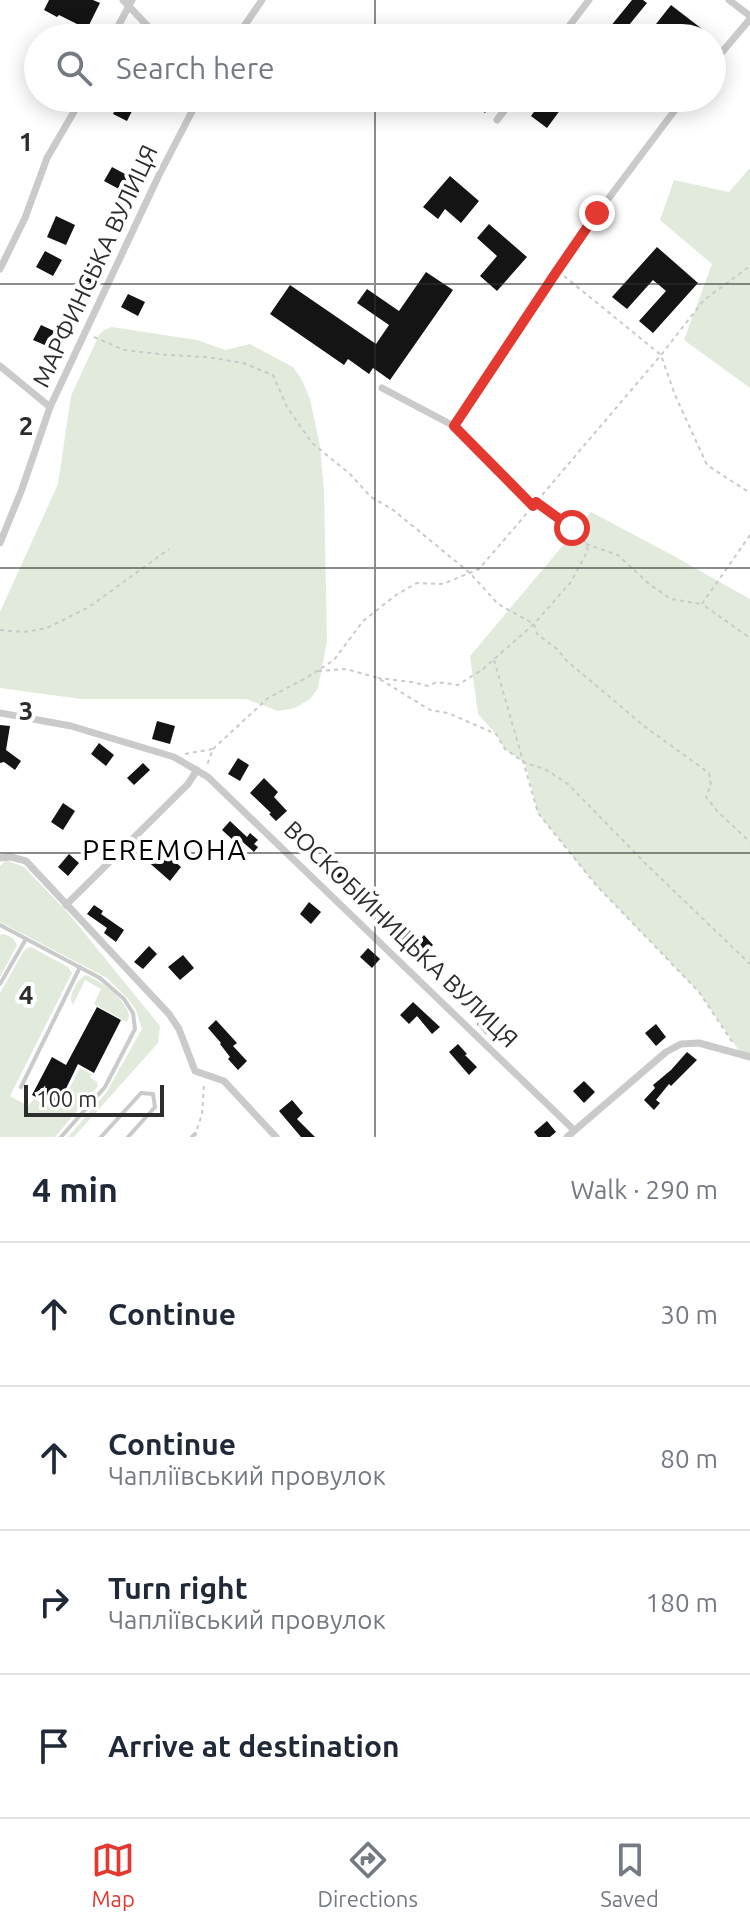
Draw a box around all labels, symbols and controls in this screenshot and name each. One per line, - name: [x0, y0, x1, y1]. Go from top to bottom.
- search box: [24, 24, 726, 112]
- icon: search: [52, 46, 96, 90]
- text: Search here: [116, 51, 275, 85]
- text: 1: [19, 127, 33, 156]
- street label: МАРФИНСЬКА ВУЛИЦЯ: [27, 141, 163, 391]
- route end: [579, 195, 615, 231]
- text: 2: [19, 411, 33, 440]
- route start: [554, 510, 590, 546]
- text: 3: [19, 696, 33, 725]
- street label: ВОСКОБІЙНИЦЬКА ВУЛИЦЯ: [279, 815, 524, 1053]
- district label: PEREMOHA: [82, 834, 248, 865]
- text: 4: [19, 980, 33, 1009]
- scale bar: [24, 1081, 164, 1117]
- text: 100 m: [36, 1086, 97, 1111]
- text: 4 min: [32, 1170, 118, 1208]
- text: Walk · 290 m: [570, 1175, 718, 1204]
- icon: ahead: [32, 1292, 76, 1336]
- text: Continue: [108, 1297, 236, 1331]
- text: 30 m: [660, 1300, 718, 1329]
- text: Continue: [108, 1427, 236, 1461]
- icon: ahead: [32, 1436, 76, 1480]
- text: 80 m: [660, 1444, 718, 1473]
- text: Чапліївський провулок: [108, 1461, 386, 1490]
- text: Turn right: [108, 1571, 248, 1605]
- icon: right: [32, 1580, 76, 1624]
- text: 180 m: [646, 1588, 718, 1617]
- text: Чапліївський провулок: [108, 1605, 386, 1634]
- icon: arrive: [32, 1724, 76, 1768]
- text: Arrive at destination: [108, 1729, 400, 1763]
- tab: Map: [91, 1838, 135, 1911]
- tab: Directions: [317, 1838, 418, 1911]
- tab: Saved: [600, 1838, 659, 1911]

